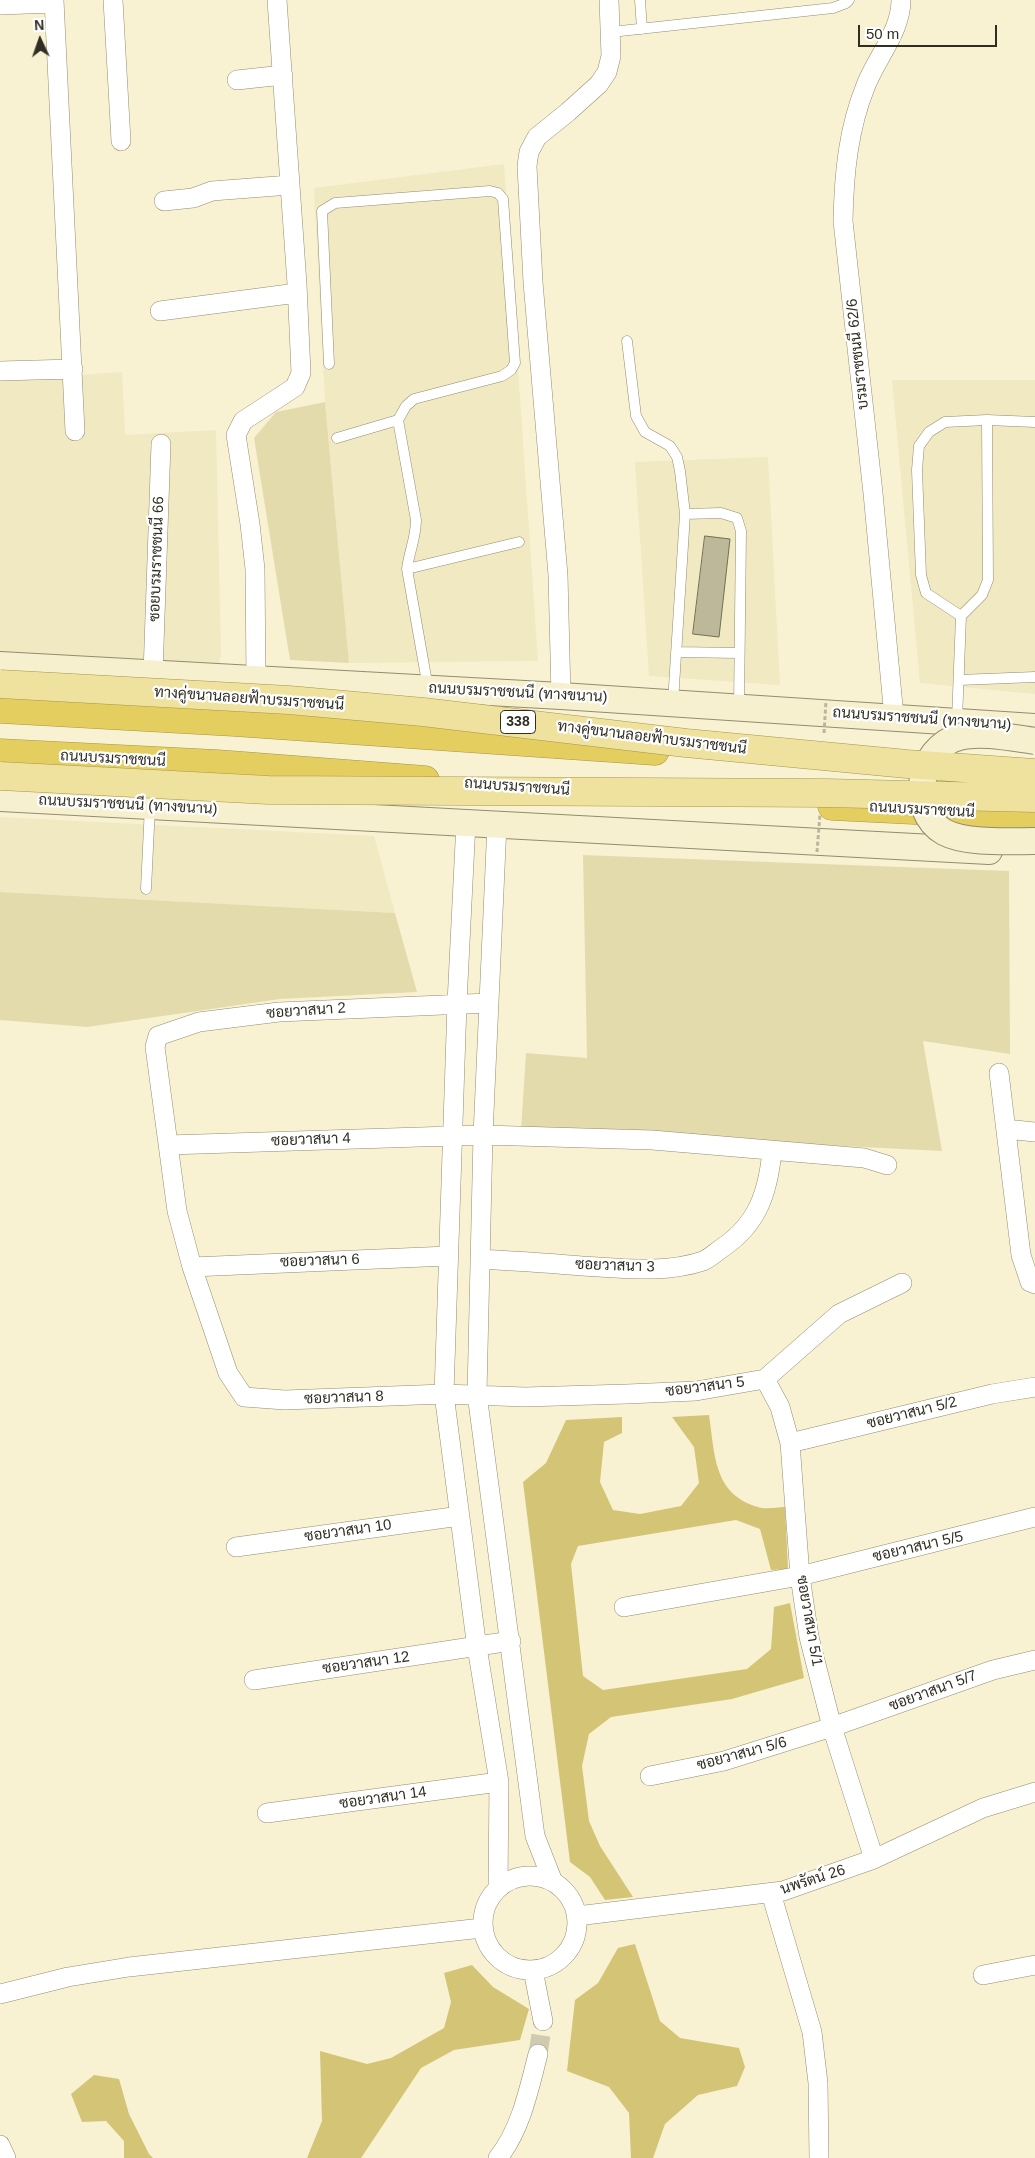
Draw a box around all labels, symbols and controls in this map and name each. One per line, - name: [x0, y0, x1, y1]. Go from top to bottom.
- north arrow: [15, 15, 65, 65]
- scale bar: [860, 15, 999, 47]
- text: N: [34, 17, 45, 33]
- text: 50 m: [866, 25, 899, 42]
- street label: บรมราชชนนี 62/6: [843, 298, 873, 410]
- street label: ซอยบรมราชชนนี 66: [146, 496, 168, 622]
- street label: ถนนบรมราชชนนี (ทางขนาน): [428, 679, 608, 707]
- street label: ทางคู่ขนานลอยฟ้าบรมราชชนนี: [153, 683, 345, 715]
- street label: ถนนบรมราชชนนี (ทางขนาน): [832, 704, 1012, 734]
- road number: 338: [500, 710, 536, 734]
- street label: ทางคู่ขนานลอยฟ้าบรมราชชนนี: [556, 717, 748, 759]
- street label: ถนนบรมราชชนนี: [60, 747, 166, 771]
- street label: ถนนบรมราชชนนี: [464, 774, 570, 800]
- street label: ถนนบรมราชชนนี (ทางขนาน): [38, 791, 218, 819]
- street label: ถนนบรมราชชนนี: [869, 798, 975, 822]
- street label: ซอยวาสนา 2: [266, 999, 346, 1023]
- street label: ซอยวาสนา 4: [271, 1130, 351, 1150]
- street label: ซอยวาสนา 6: [280, 1251, 360, 1271]
- street label: ซอยวาสนา 3: [575, 1256, 655, 1276]
- street label: ซอยวาสนา 5: [664, 1373, 746, 1401]
- street label: ซอยวาสนา 8: [304, 1388, 384, 1408]
- street label: ซอยวาสนา 5/2: [865, 1393, 959, 1433]
- street label: ซอยวาสนา 10: [303, 1516, 393, 1546]
- street label: ซอยวาสนา 5/5: [871, 1528, 965, 1566]
- street label: ซอยวาสนา 5/1: [792, 1574, 826, 1668]
- street label: ซอยวาสนา 12: [321, 1648, 411, 1678]
- street label: ซอยวาสนา 5/7: [887, 1667, 979, 1715]
- street label: ซอยวาสนา 5/6: [695, 1733, 789, 1775]
- street label: ซอยวาสนา 14: [338, 1783, 428, 1813]
- street label: นพรัตน์ 26: [778, 1861, 848, 1899]

